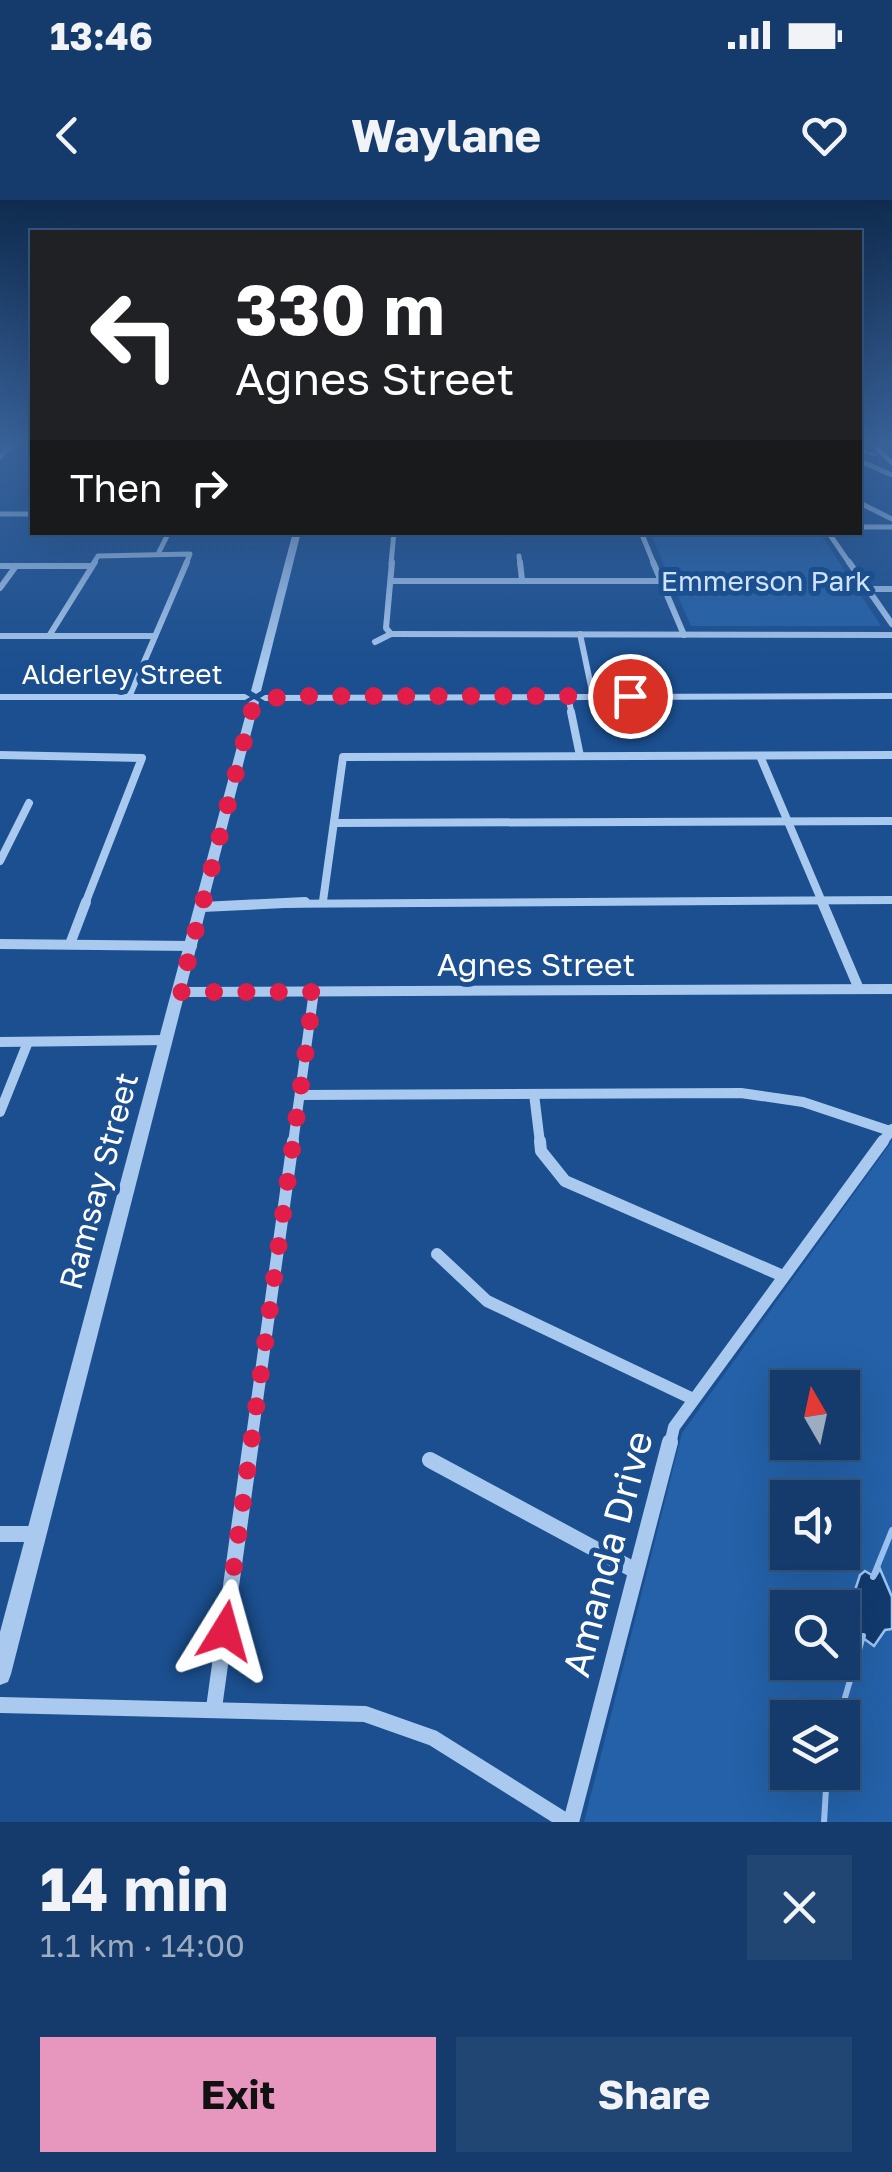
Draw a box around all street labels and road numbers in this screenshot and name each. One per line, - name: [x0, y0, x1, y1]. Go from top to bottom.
- street label: Alderley Street: [21, 657, 223, 690]
- street label: Agnes Street: [437, 945, 635, 983]
- street label: Ramsay Street: [51, 1068, 145, 1293]
- street label: Amanda Drive: [552, 1426, 661, 1681]

